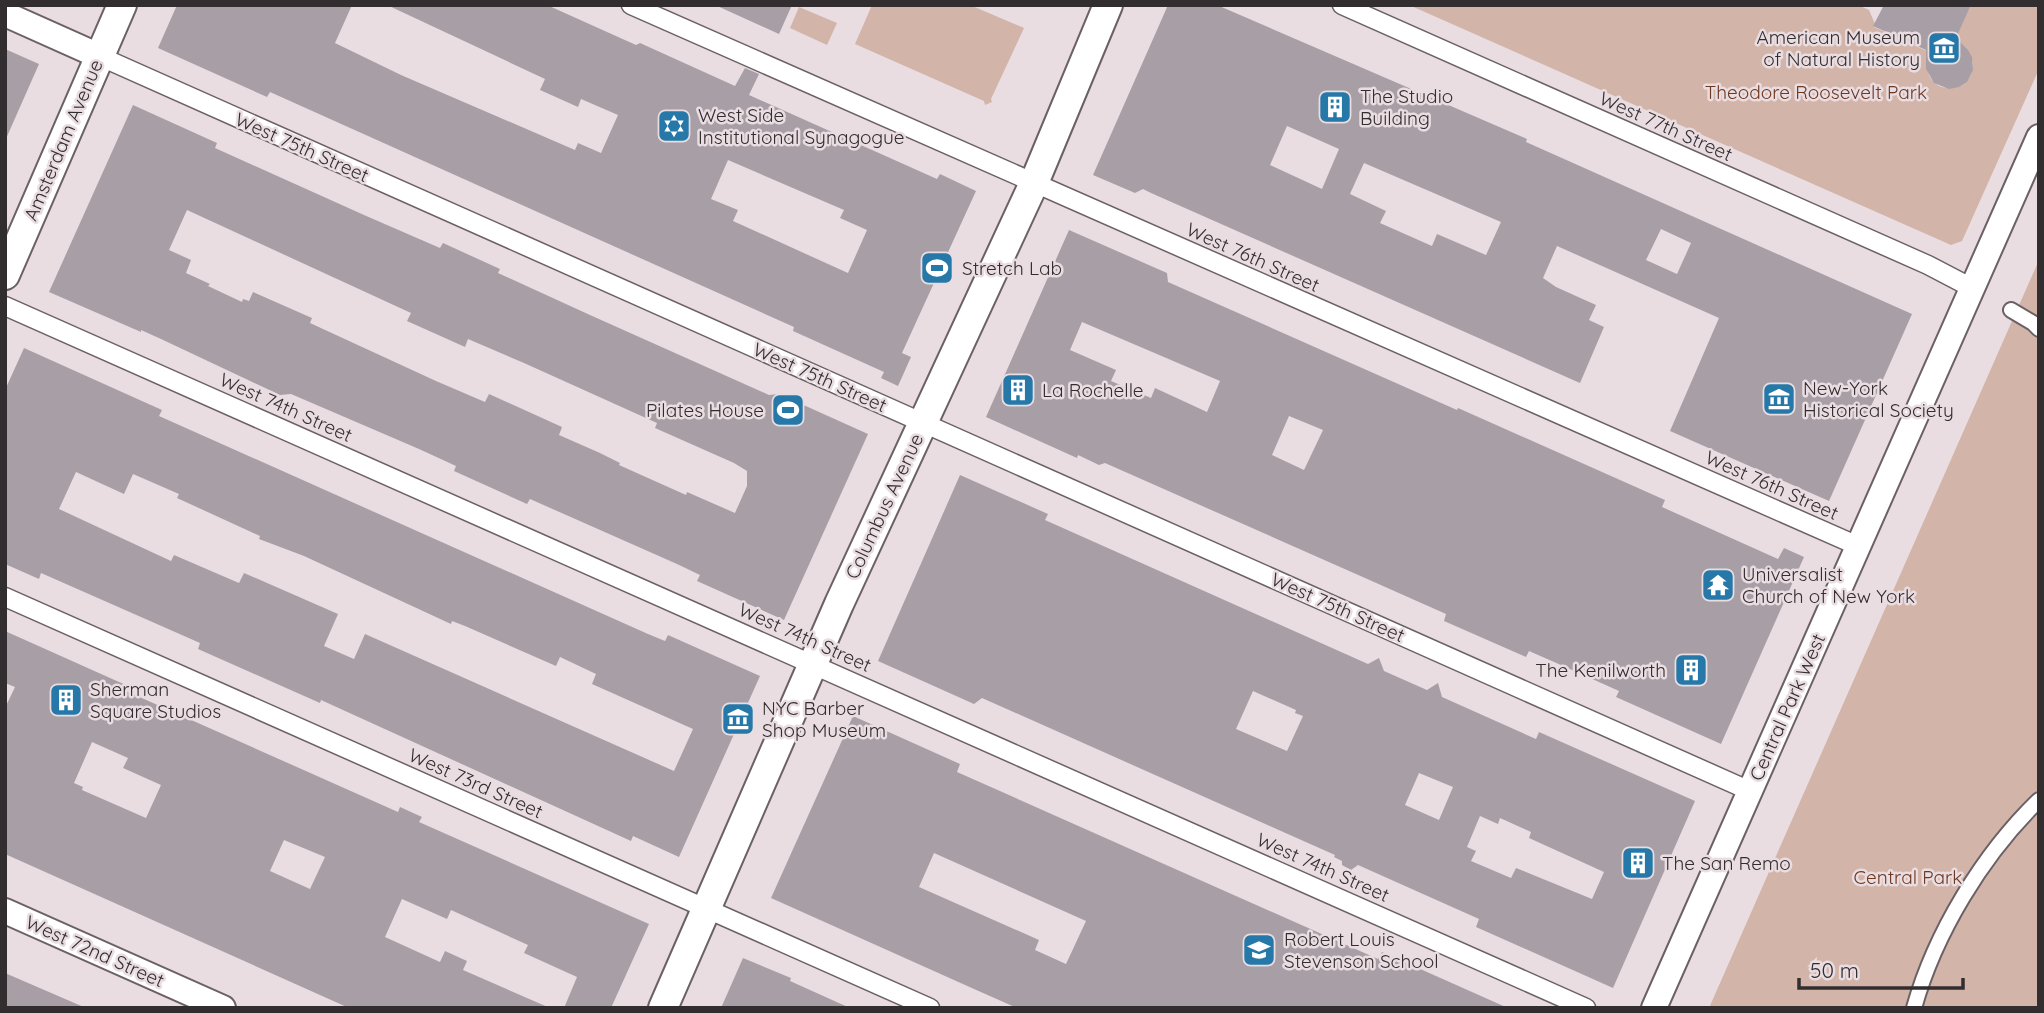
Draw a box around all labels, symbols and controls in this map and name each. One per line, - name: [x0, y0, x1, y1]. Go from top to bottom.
- place label: American Museum of Natural History: [1756, 25, 1920, 71]
- museum icon: American Museum of Natural History: [1925, 29, 1963, 67]
- street label: Amsterdam Avenue: [18, 56, 108, 224]
- park label: Theodore Roosevelt Park: [1705, 80, 1927, 104]
- place label: The Studio Building: [1360, 84, 1453, 130]
- street label: West 77th Street: [1596, 86, 1736, 166]
- building icon: The Studio Building: [1316, 88, 1354, 126]
- place label: West Side Institutional Synagogue: [698, 103, 905, 149]
- street label: West 75th Street: [231, 107, 373, 187]
- synagogue icon: West Side Institutional Synagogue: [655, 107, 693, 145]
- street label: West 76th Street: [1183, 217, 1323, 297]
- sports icon: Stretch Lab: [918, 249, 956, 287]
- place label: Stretch Lab: [962, 256, 1062, 280]
- street label: West 75th Street: [749, 337, 891, 417]
- street label: West 74th Street: [216, 367, 356, 447]
- building icon: La Rochelle: [999, 371, 1037, 409]
- place label: New-York Historical Society: [1803, 376, 1954, 422]
- place label: La Rochelle: [1042, 378, 1144, 402]
- museum icon: New-York Historical Society: [1760, 380, 1798, 418]
- sports icon: Pilates House: [769, 391, 807, 429]
- place label: Pilates House: [646, 398, 764, 422]
- street label: Columbus Avenue: [840, 429, 928, 583]
- street label: West 76th Street: [1702, 445, 1842, 525]
- place label: Universalist Church of New York: [1742, 562, 1915, 608]
- temple icon: Universalist Church of New York: [1699, 566, 1737, 604]
- street label: West 75th Street: [1267, 567, 1409, 647]
- street label: West 74th Street: [735, 597, 875, 677]
- street label: Central Park West: [1744, 630, 1830, 784]
- building icon: The Kenilworth: [1672, 651, 1710, 689]
- place label: The Kenilworth: [1535, 658, 1666, 682]
- place label: Sherman Square Studios: [90, 677, 221, 723]
- building icon: Sherman Square Studios: [47, 681, 85, 719]
- place label: NYC Barber Shop Museum: [762, 696, 886, 742]
- museum icon: NYC Barber Shop Museum: [719, 700, 757, 738]
- street label: West 73rd Street: [405, 743, 547, 823]
- street label: West 74th Street: [1253, 827, 1393, 907]
- building icon: The San Remo: [1619, 844, 1657, 882]
- place label: The San Remo: [1662, 851, 1791, 875]
- park label: Central Park: [1854, 865, 1962, 889]
- street label: West 72nd Street: [22, 910, 168, 992]
- place label: Robert Louis Stevenson School: [1284, 927, 1439, 973]
- school or university icon: Robert Louis Stevenson School: [1240, 931, 1278, 969]
- scale bar: [1799, 946, 1964, 990]
- text: 50 m: [1810, 957, 1859, 983]

